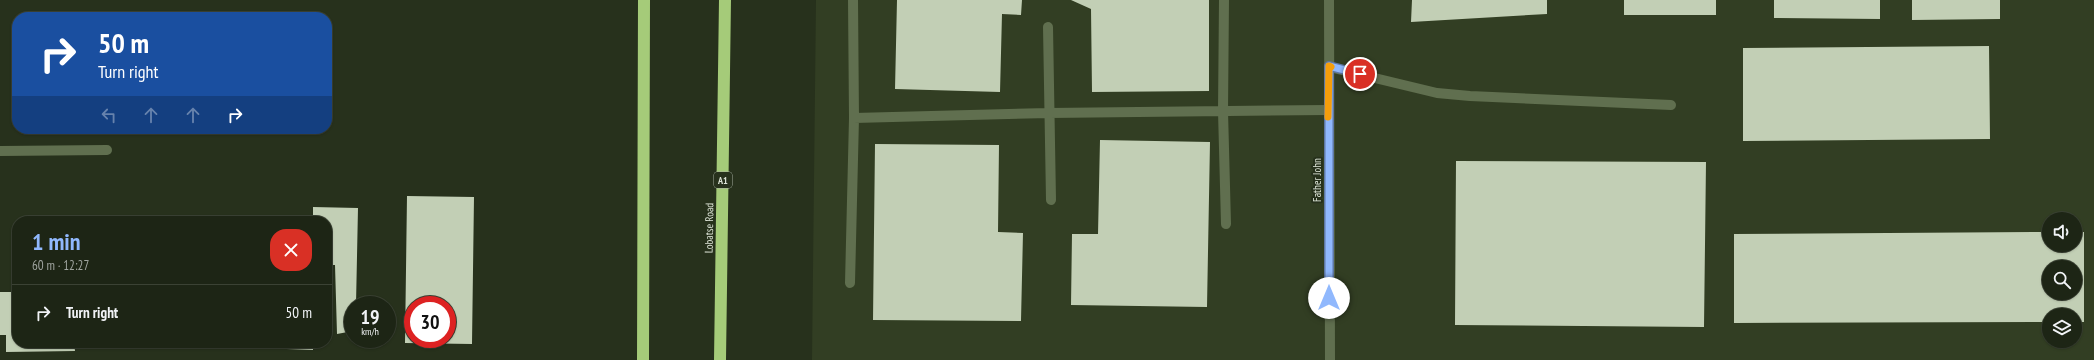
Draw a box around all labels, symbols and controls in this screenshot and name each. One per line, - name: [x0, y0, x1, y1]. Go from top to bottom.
- text: 50 m: [98, 24, 149, 61]
- icon: right: [32, 28, 84, 80]
- pin: [1343, 57, 1377, 91]
- text: Turn right: [98, 60, 158, 83]
- icon: arrive: [1349, 63, 1371, 85]
- icon: left: [98, 104, 120, 126]
- icon: ahead: [140, 104, 162, 126]
- icon: ahead: [182, 104, 204, 126]
- icon: right: [224, 104, 246, 126]
- street label: Father John: [1310, 158, 1324, 202]
- road number: A1: [714, 172, 732, 188]
- street label: Lobatse Road: [702, 202, 716, 253]
- map controls: [2042, 212, 2082, 348]
- button: sound: [2042, 212, 2082, 252]
- text: 1 min: [32, 226, 80, 257]
- button: close: [270, 229, 312, 271]
- text: 60 m · 12:27: [32, 257, 89, 274]
- button: search: [2042, 260, 2082, 300]
- position arrow: [1308, 277, 1350, 319]
- speed limit sign: 30: [404, 296, 456, 348]
- icon: right: [32, 302, 54, 324]
- text: Turn right: [66, 303, 118, 322]
- text: 50 m: [286, 303, 312, 322]
- text: 19: [360, 304, 380, 330]
- button: layers: [2042, 308, 2082, 348]
- text: km/h: [361, 325, 379, 338]

